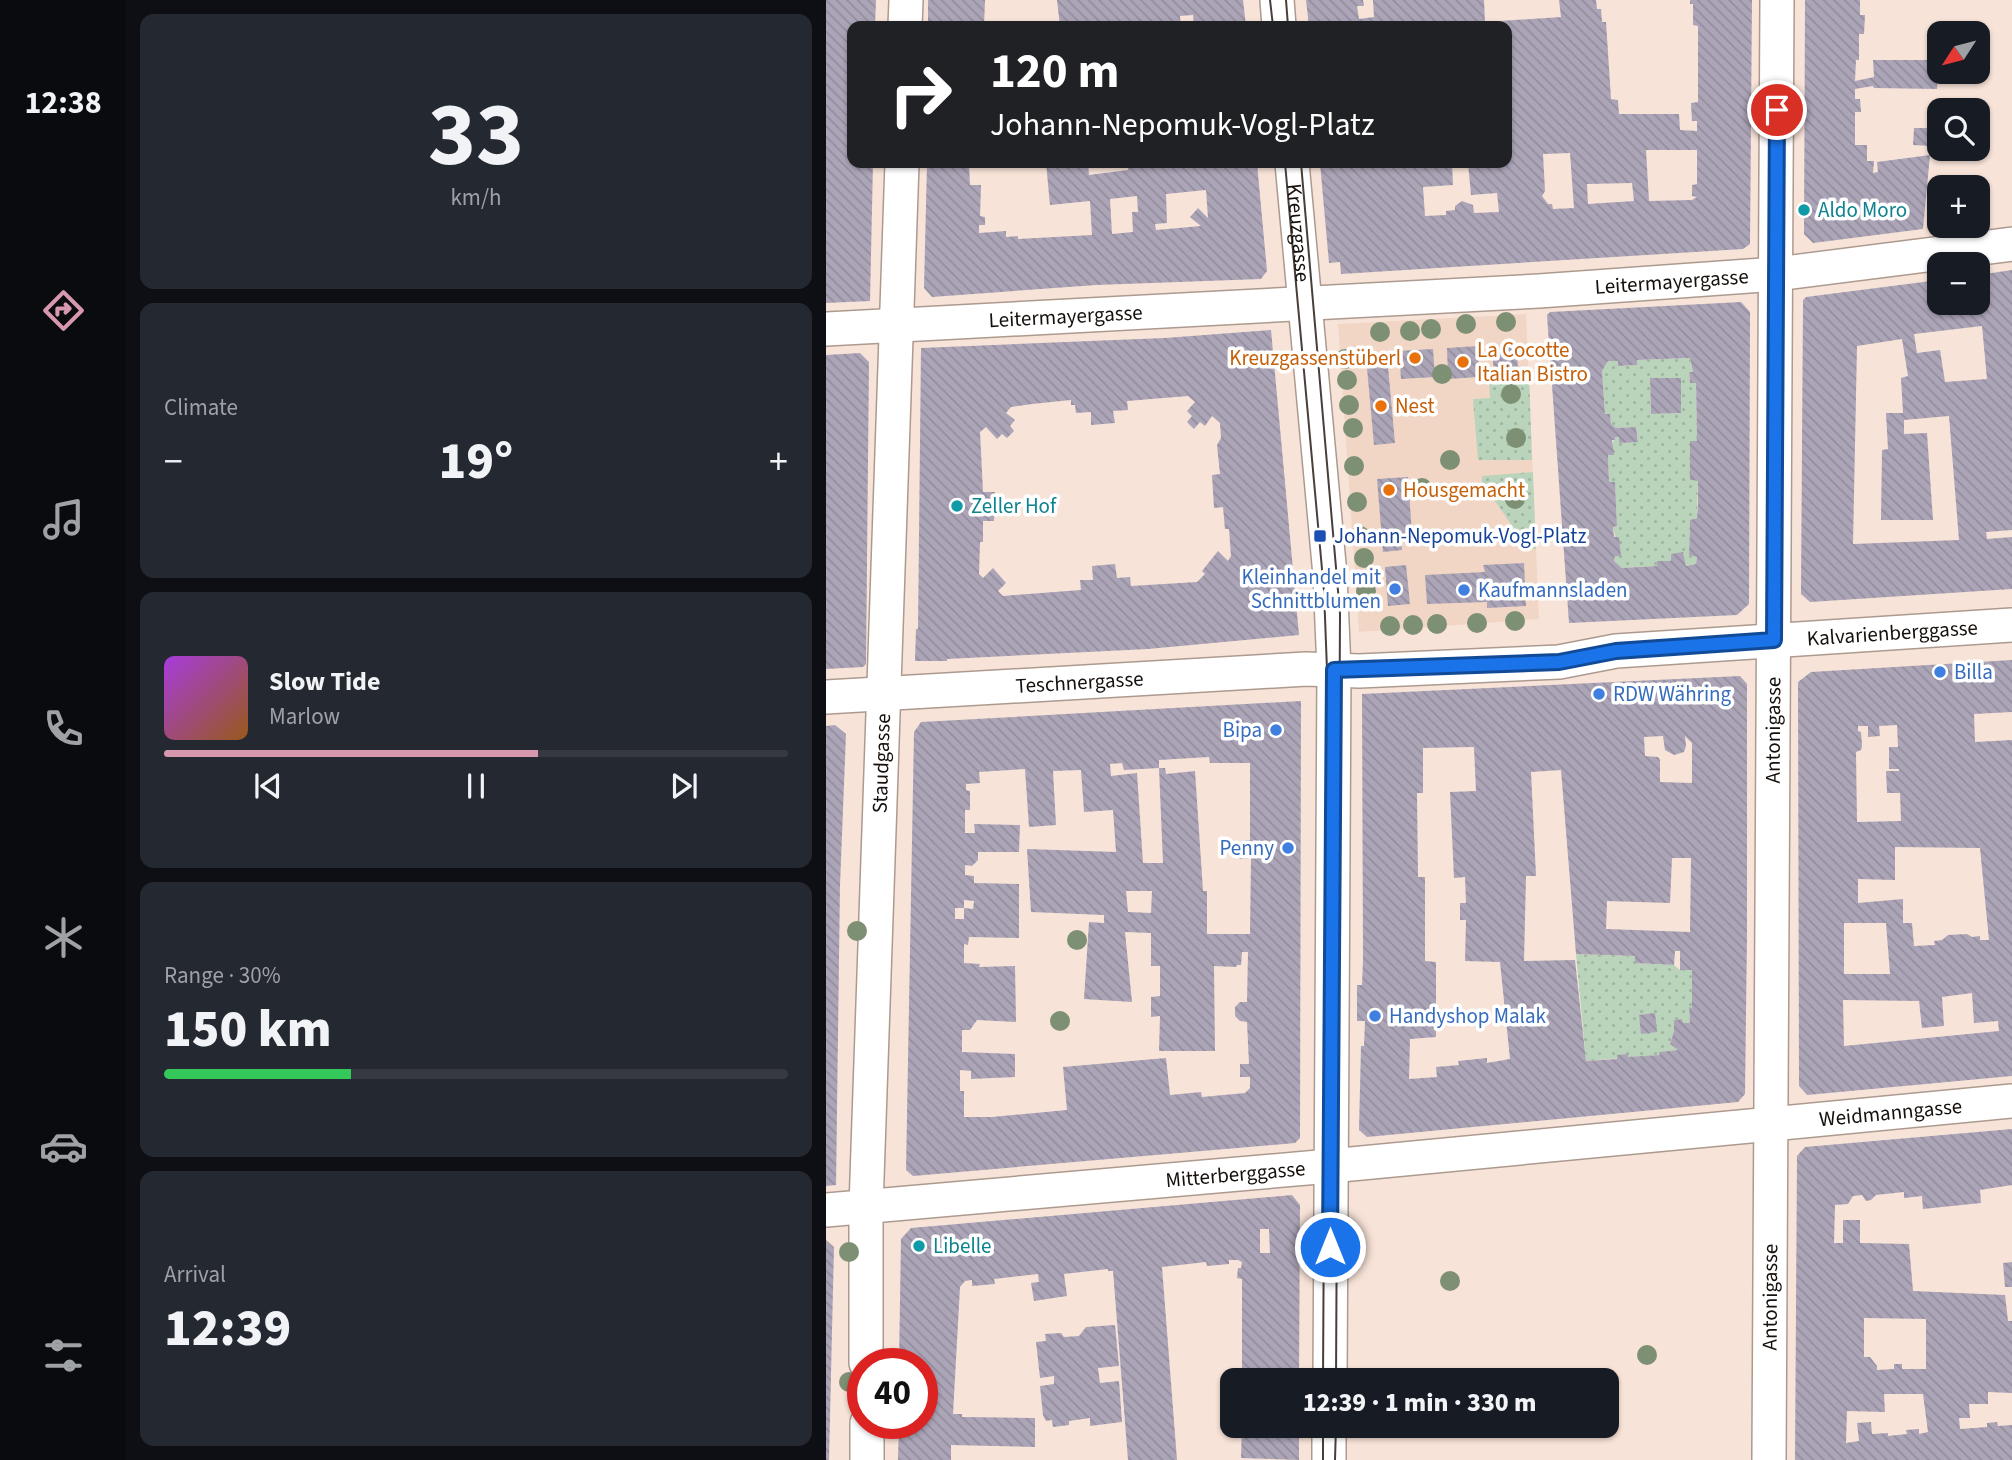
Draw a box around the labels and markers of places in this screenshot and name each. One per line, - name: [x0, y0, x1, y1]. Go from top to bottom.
- pin: [1747, 80, 1807, 140]
- place label: Aldo Moro: [1818, 195, 1907, 225]
- marker: Aldo Moro: [1796, 202, 1812, 218]
- place label: La Cocotte Italian Bistro: [1477, 335, 1588, 389]
- place label: Kreuzgassenstüberl: [1229, 343, 1401, 373]
- marker: Kreuzgassenstüberl: [1407, 350, 1423, 366]
- marker: La Cocotte Italian Bistro: [1455, 354, 1471, 370]
- place label: Nest: [1395, 391, 1434, 421]
- marker: Nest: [1373, 398, 1389, 414]
- place label: Housgemacht: [1403, 475, 1525, 505]
- marker: Housgemacht: [1381, 482, 1397, 498]
- place label: Zeller Hof: [971, 491, 1057, 521]
- marker: Zeller Hof: [949, 498, 965, 514]
- place label: Johann-Nepomuk-Vogl-Platz: [1334, 521, 1586, 551]
- marker: Johann-Nepomuk-Vogl-Platz: [1312, 528, 1328, 544]
- place label: Kleinhandel mit Schnittblumen: [1242, 562, 1381, 616]
- place label: Kaufmannsladen: [1478, 575, 1628, 605]
- marker: Kleinhandel mit Schnittblumen: [1387, 581, 1403, 597]
- marker: Kaufmannsladen: [1456, 582, 1472, 598]
- place label: Billa: [1954, 657, 1993, 687]
- marker: Billa: [1932, 664, 1948, 680]
- place label: RDW Währing: [1613, 679, 1732, 709]
- marker: RDW Währing: [1591, 686, 1607, 702]
- place label: Bipa: [1223, 715, 1262, 745]
- marker: Bipa: [1268, 722, 1284, 738]
- place label: Penny: [1219, 833, 1274, 863]
- marker: Penny: [1280, 840, 1296, 856]
- place label: Handyshop Malak: [1389, 1001, 1546, 1031]
- marker: Handyshop Malak: [1367, 1008, 1383, 1024]
- place label: Libelle: [933, 1231, 992, 1261]
- marker: Libelle: [911, 1238, 927, 1254]

